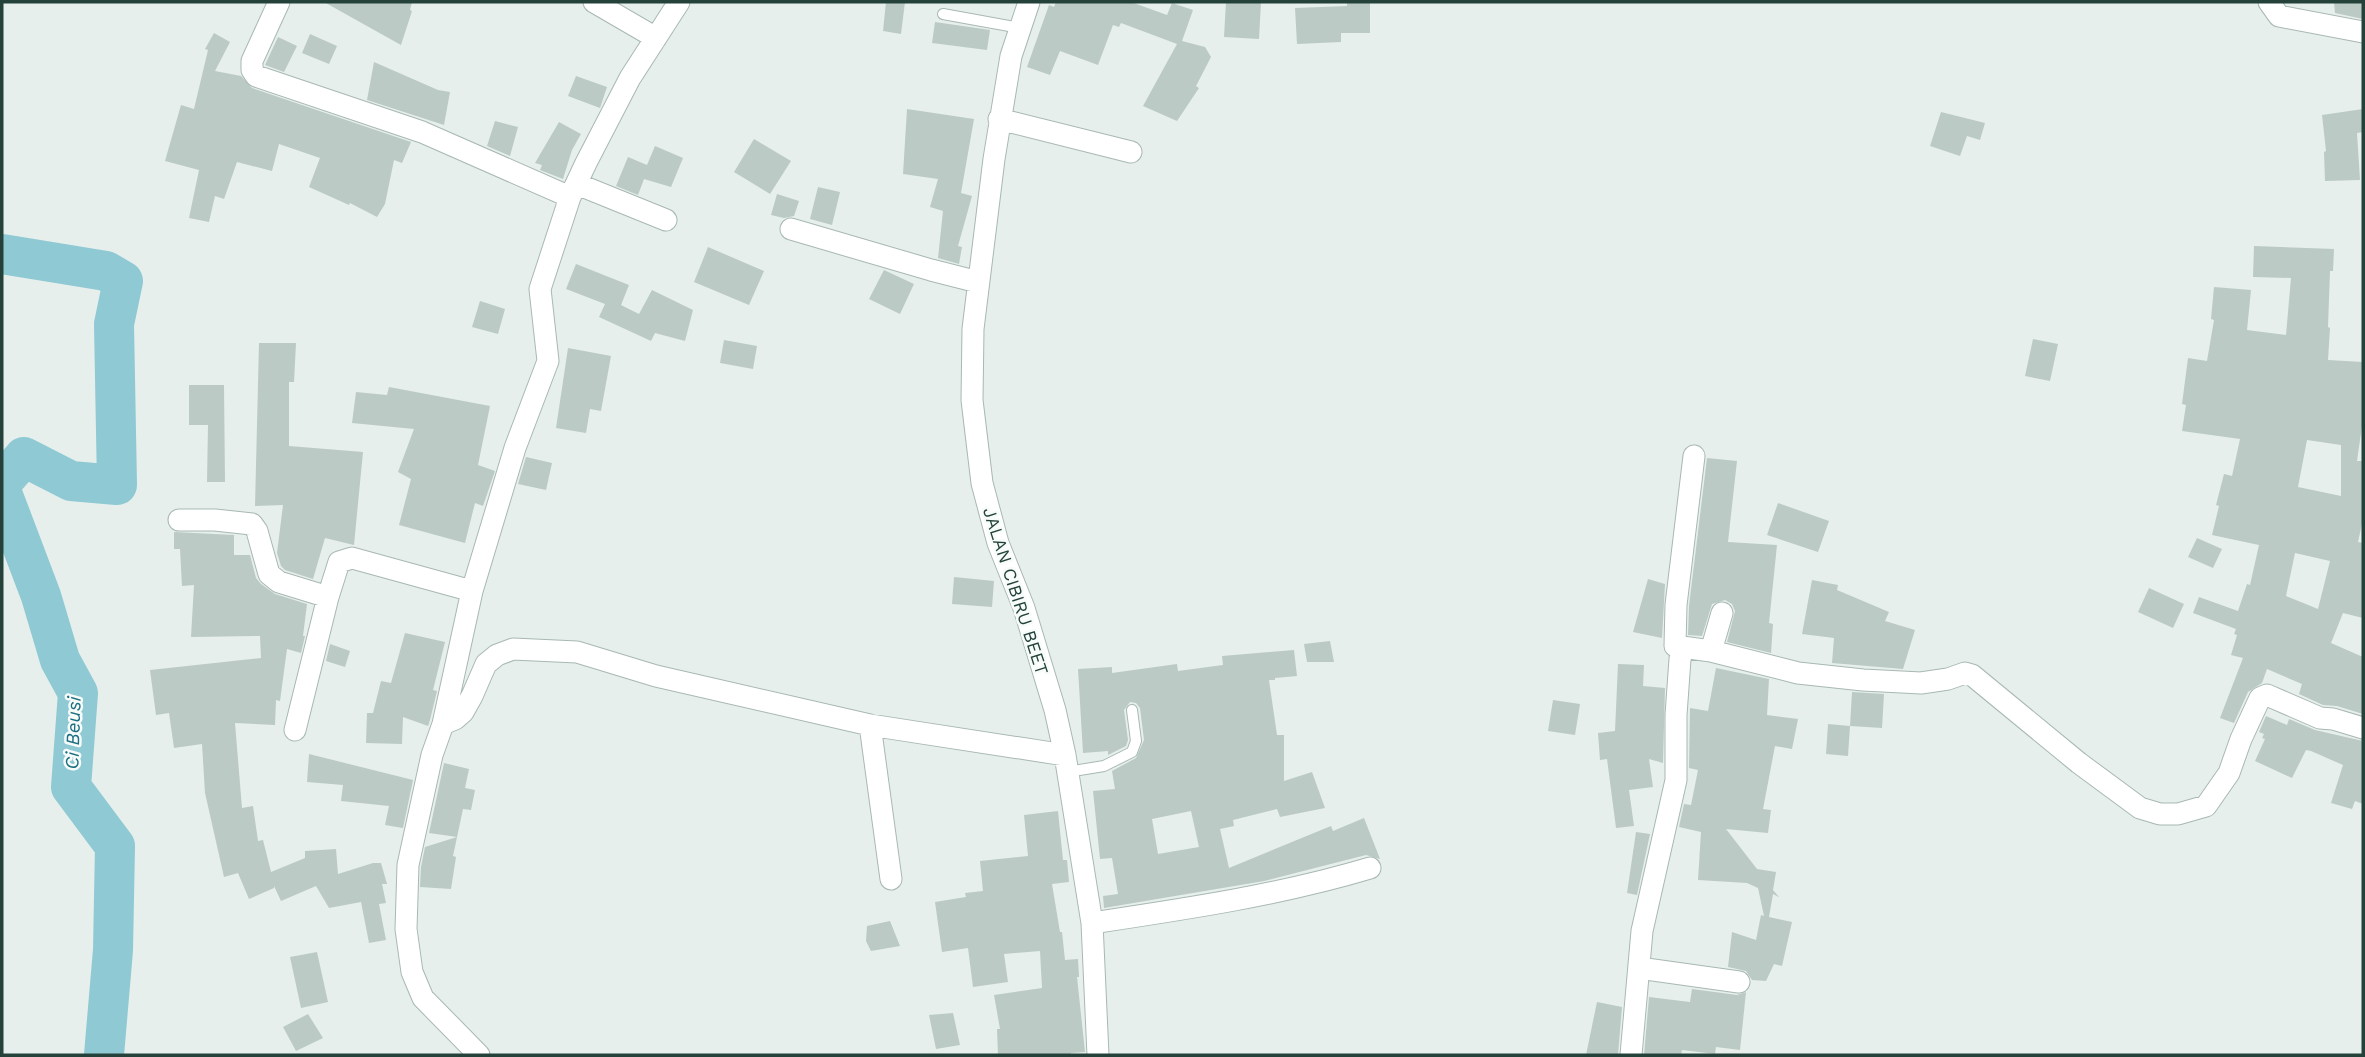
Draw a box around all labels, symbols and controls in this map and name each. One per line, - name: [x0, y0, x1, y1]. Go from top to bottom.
- street label: JALAN CIBIRU BEET: [979, 505, 1053, 678]
- water label: Ci Beusi: [60, 695, 86, 770]

